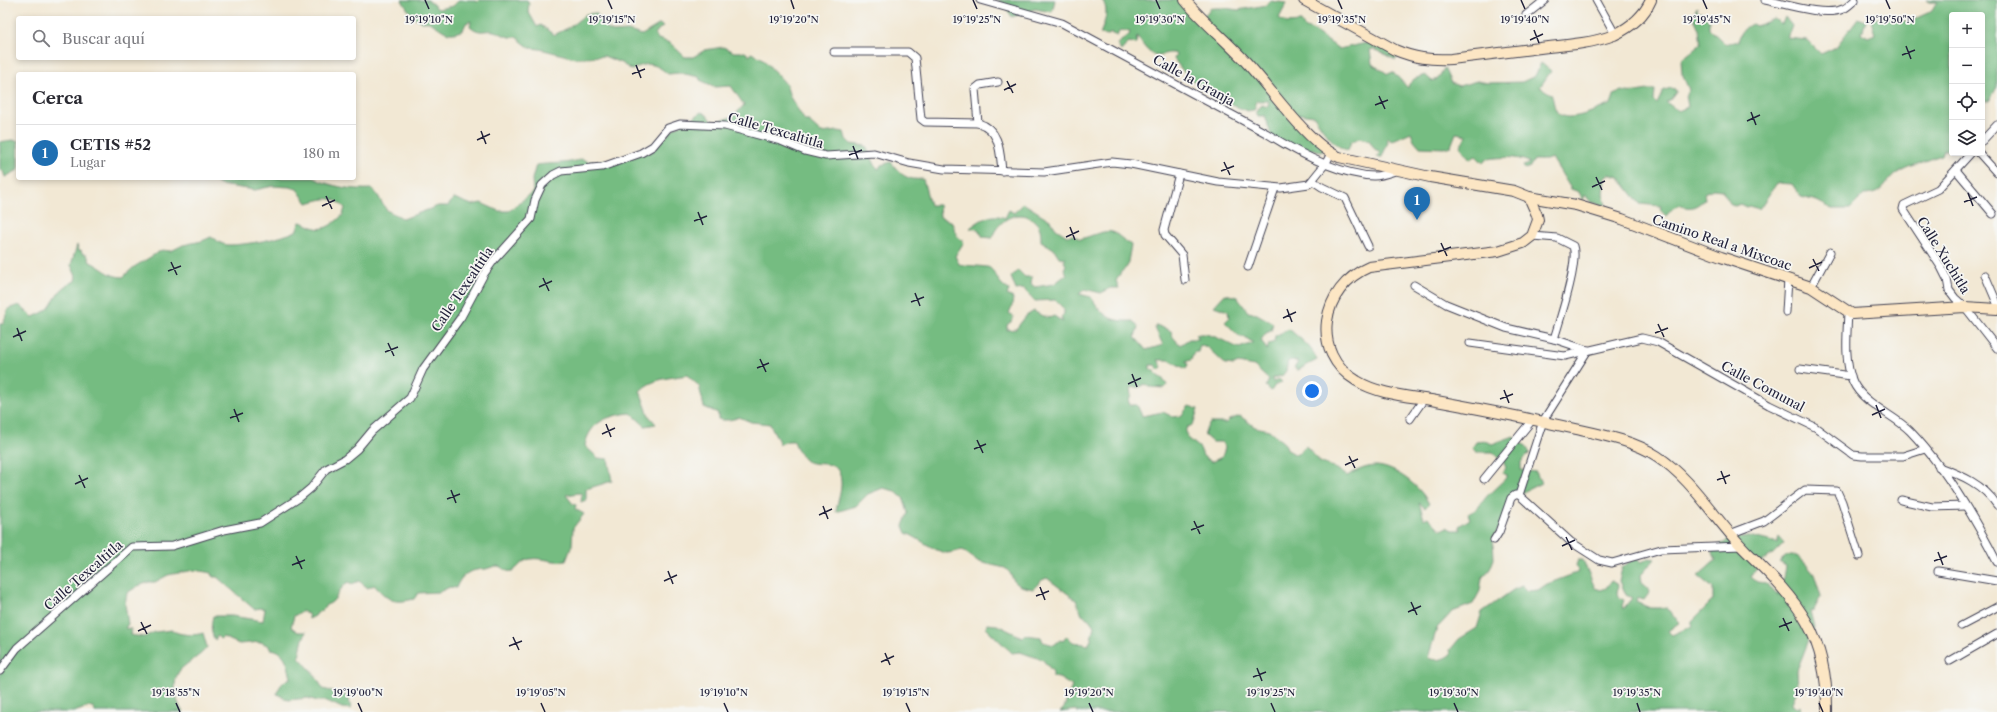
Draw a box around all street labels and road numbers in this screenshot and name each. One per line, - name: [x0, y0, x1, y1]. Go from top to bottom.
- street label: Calle la Granja: [1150, 51, 1238, 109]
- street label: Calle Texcaltitla: [726, 109, 826, 151]
- street label: Camino Real a Mixcoac: [1650, 211, 1794, 273]
- street label: Calle Xuchitla: [1914, 214, 1974, 296]
- street label: Calle Texcaltitla: [428, 243, 496, 334]
- street label: Calle Comunal: [1718, 357, 1808, 415]
- street label: Calle Texcaltitla: [40, 536, 126, 613]

